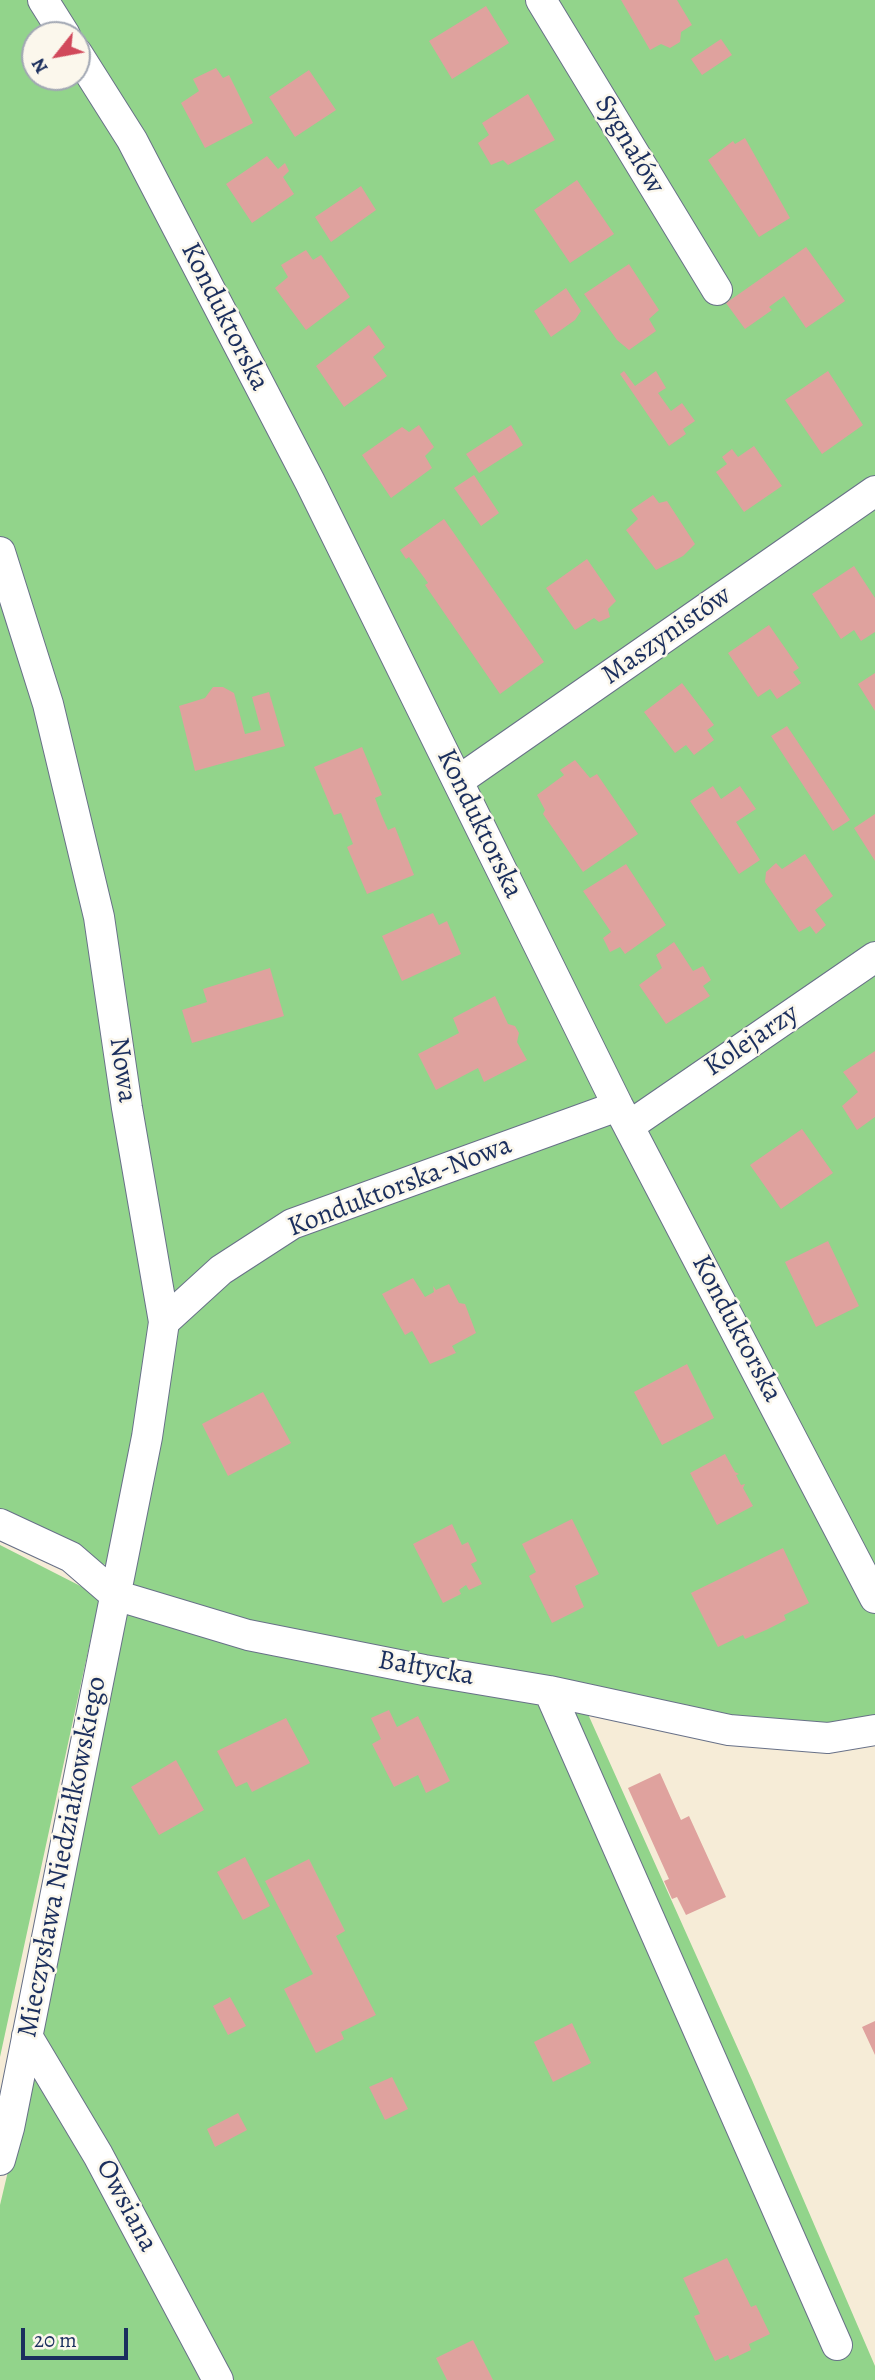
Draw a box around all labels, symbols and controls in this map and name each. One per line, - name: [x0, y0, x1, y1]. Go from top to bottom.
- north arrow: [21, 21, 91, 91]
- text: N: [25, 53, 54, 78]
- street label: Sygnałów: [586, 89, 672, 201]
- street label: Konduktorska: [172, 237, 276, 397]
- street label: Maszynistów: [596, 579, 738, 693]
- street label: Konduktorska: [428, 744, 530, 904]
- street label: Kolejarzy: [699, 997, 805, 1085]
- street label: Nowa: [101, 1035, 143, 1105]
- street label: Konduktorska-Nowa: [283, 1129, 517, 1245]
- street label: Konduktorska: [683, 1250, 789, 1408]
- street label: Bałtycka: [375, 1644, 477, 1694]
- street label: Mieczysława Niedziałkowskiego: [12, 1674, 114, 2040]
- street label: Owsiana: [88, 2154, 164, 2258]
- scale bar: [24, 2314, 131, 2358]
- text: 20 m: [34, 2326, 77, 2354]

